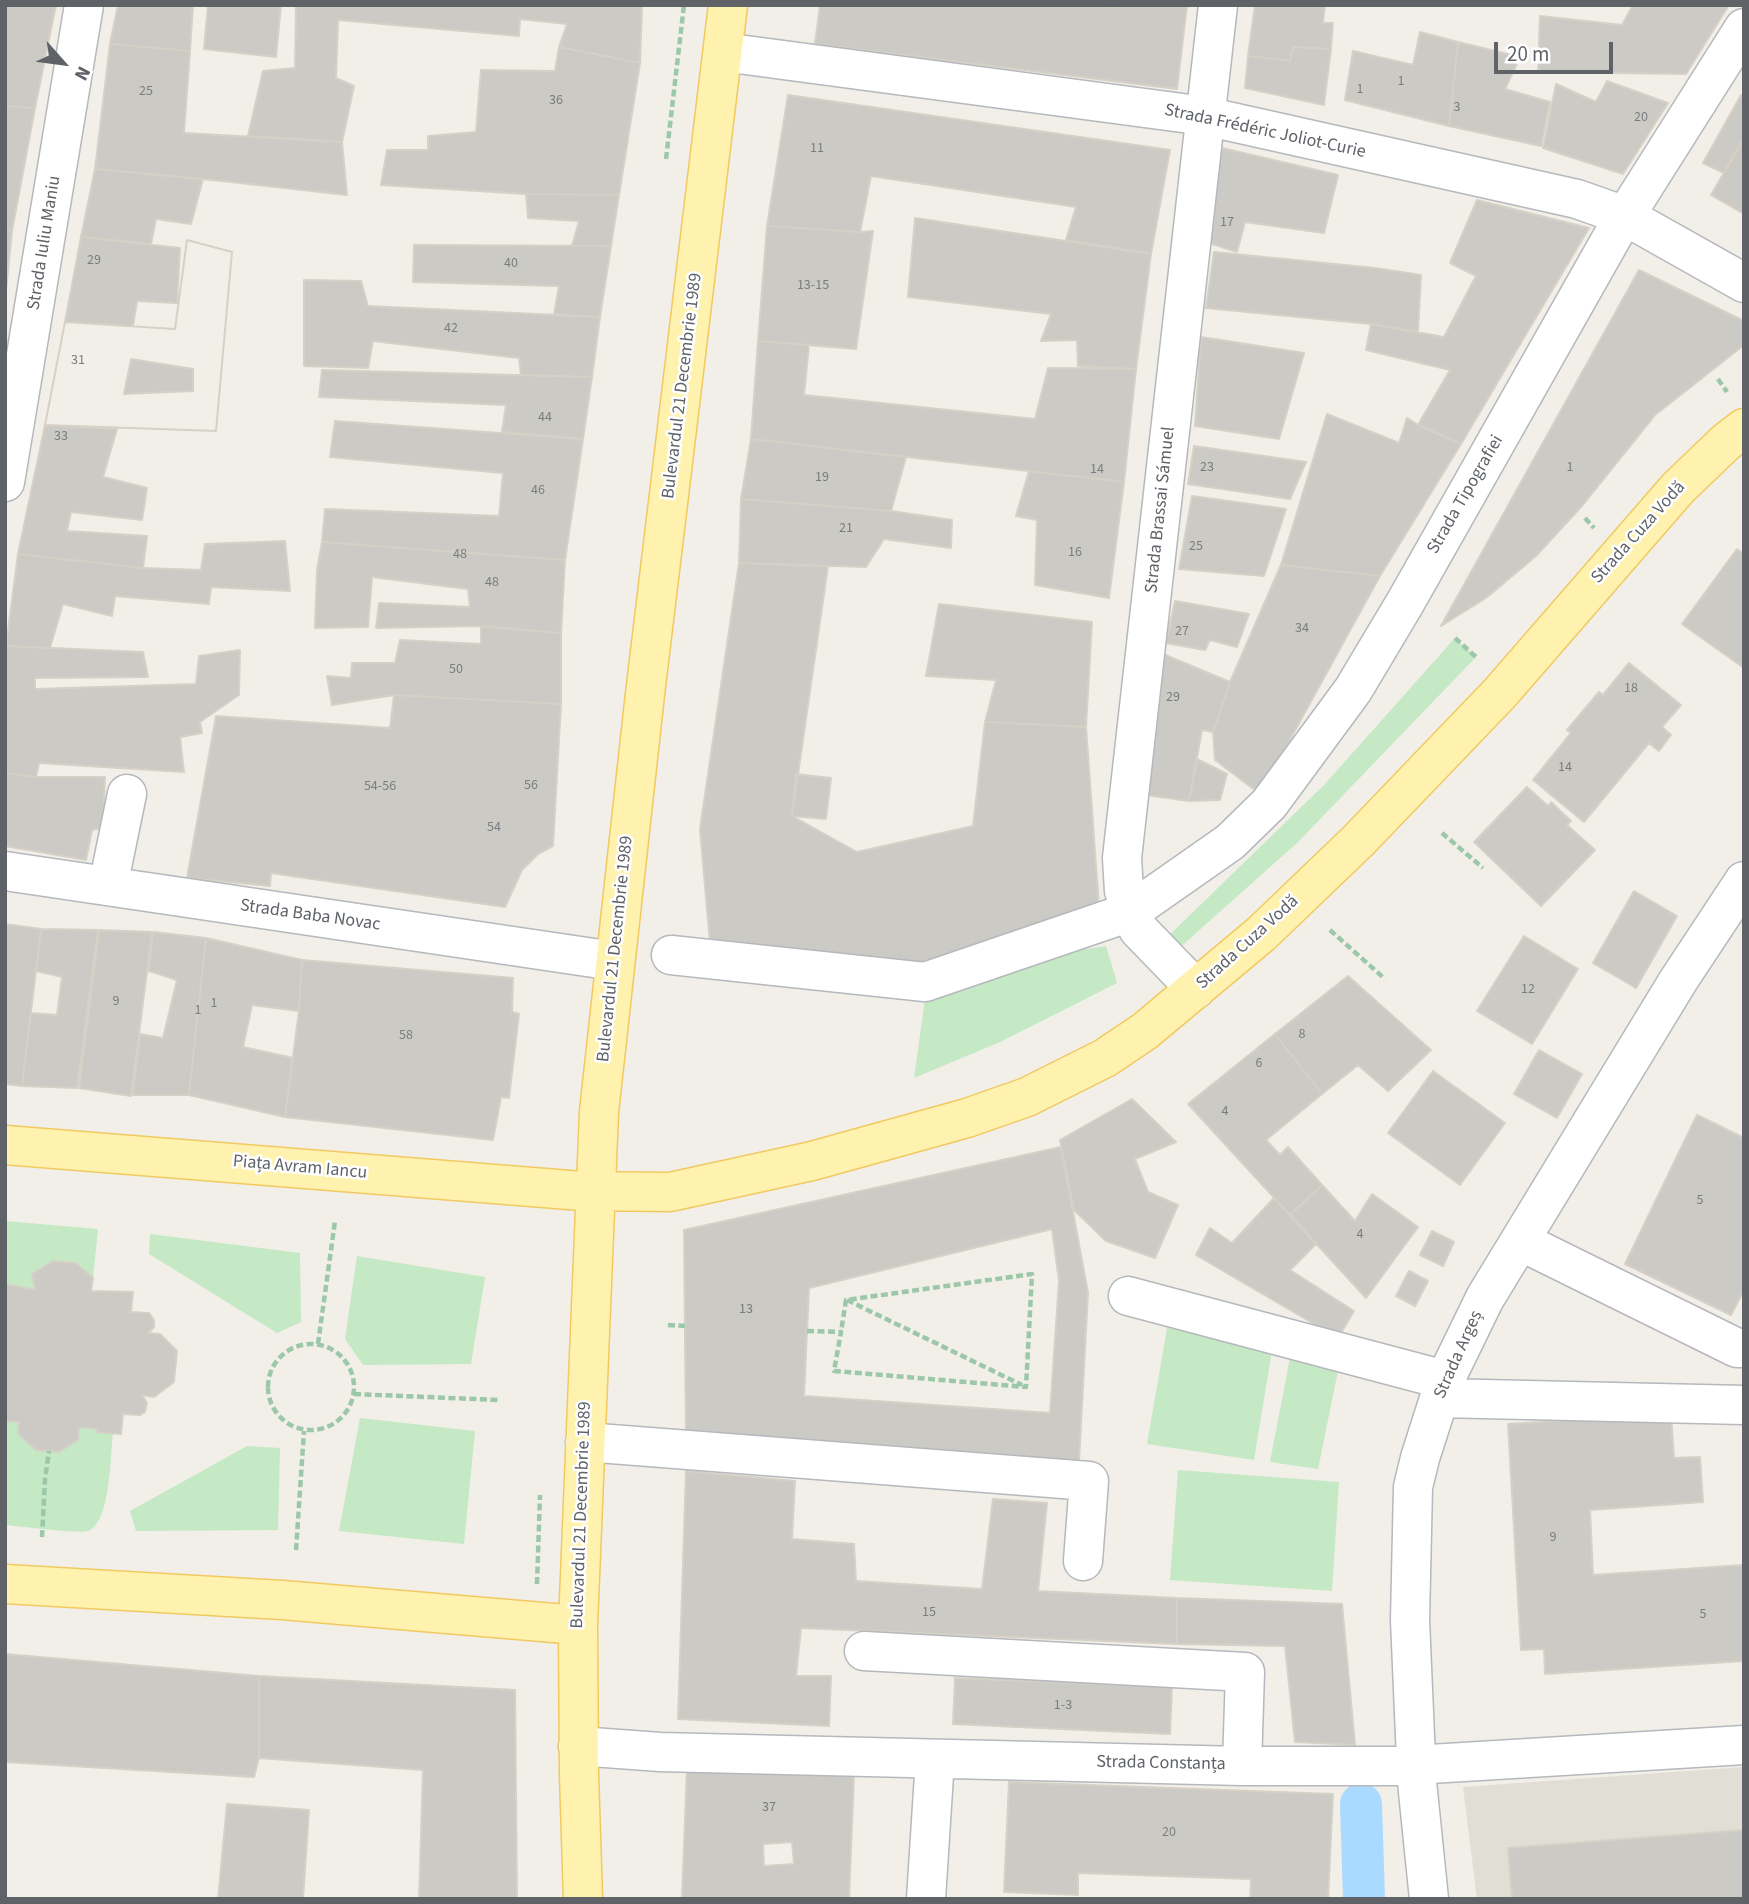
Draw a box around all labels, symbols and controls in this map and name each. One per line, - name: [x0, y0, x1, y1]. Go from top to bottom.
- north arrow: [28, 28, 98, 98]
- scale bar: [1497, 28, 1616, 72]
- text: 20 m: [1507, 39, 1549, 69]
- text: N: [67, 61, 97, 85]
- house number: 1: [1398, 74, 1404, 90]
- house number: 1: [1357, 82, 1363, 98]
- house number: 25: [139, 84, 153, 100]
- house number: 36: [549, 93, 563, 109]
- street label: Strada Frédéric Joliot-Curie: [1162, 100, 1368, 164]
- house number: 3: [1454, 100, 1460, 116]
- house number: 20: [1634, 110, 1648, 126]
- house number: 11: [810, 141, 824, 157]
- street label: Strada Iuliu Maniu: [24, 174, 66, 312]
- house number: 17: [1220, 215, 1234, 231]
- house number: 29: [87, 253, 101, 269]
- house number: 40: [504, 256, 518, 272]
- street label: Bulevardul 21 Decembrie 1989: [658, 272, 708, 500]
- house number: 13-15: [797, 278, 829, 294]
- house number: 42: [444, 321, 458, 337]
- house number: 31: [71, 353, 85, 369]
- house number: 44: [538, 410, 552, 426]
- street label: Strada Brassai Sámuel: [1142, 426, 1180, 594]
- house number: 33: [54, 429, 68, 445]
- street label: Strada Tipografiei: [1423, 432, 1509, 558]
- house number: 23: [1200, 460, 1214, 476]
- house number: 1: [1567, 460, 1573, 476]
- house number: 14: [1090, 462, 1104, 478]
- house number: 19: [815, 470, 829, 486]
- street label: Strada Cuza Vodă: [1587, 477, 1691, 589]
- house number: 46: [531, 483, 545, 499]
- house number: 21: [839, 521, 853, 537]
- house number: 25: [1189, 539, 1203, 555]
- house number: 16: [1068, 545, 1082, 561]
- house number: 48: [453, 547, 467, 563]
- house number: 48: [485, 575, 499, 591]
- house number: 34: [1295, 621, 1309, 637]
- house number: 27: [1175, 624, 1189, 640]
- house number: 50: [449, 662, 463, 678]
- house number: 18: [1624, 681, 1638, 697]
- house number: 29: [1166, 690, 1180, 706]
- house number: 14: [1558, 760, 1572, 776]
- house number: 56: [524, 778, 538, 794]
- house number: 54-56: [364, 779, 396, 795]
- house number: 54: [487, 820, 501, 836]
- street label: Bulevardul 21 Decembrie 1989: [593, 835, 639, 1063]
- street label: Strada Cuza Vodă: [1192, 891, 1304, 995]
- street label: Strada Baba Novac: [238, 895, 382, 937]
- house number: 12: [1521, 982, 1535, 998]
- house number: 9: [113, 994, 119, 1010]
- house number: 1: [211, 996, 217, 1012]
- house number: 1: [195, 1003, 201, 1019]
- house number: 8: [1299, 1027, 1305, 1043]
- house number: 58: [399, 1028, 413, 1044]
- house number: 6: [1256, 1056, 1262, 1072]
- house number: 4: [1222, 1104, 1228, 1120]
- street label: Piața Avram Iancu: [232, 1151, 368, 1185]
- house number: 5: [1697, 1193, 1703, 1209]
- house number: 4: [1357, 1227, 1363, 1243]
- house number: 13: [739, 1302, 753, 1318]
- street label: Strada Argeș: [1430, 1308, 1488, 1402]
- street label: Bulevardul 21 Decembrie 1989: [567, 1401, 597, 1629]
- house number: 9: [1550, 1530, 1556, 1546]
- house number: 15: [922, 1605, 936, 1621]
- house number: 5: [1700, 1607, 1706, 1623]
- house number: 1-3: [1054, 1698, 1072, 1714]
- street label: Strada Constanța: [1096, 1752, 1226, 1776]
- house number: 37: [762, 1800, 776, 1816]
- house number: 20: [1162, 1825, 1176, 1841]

